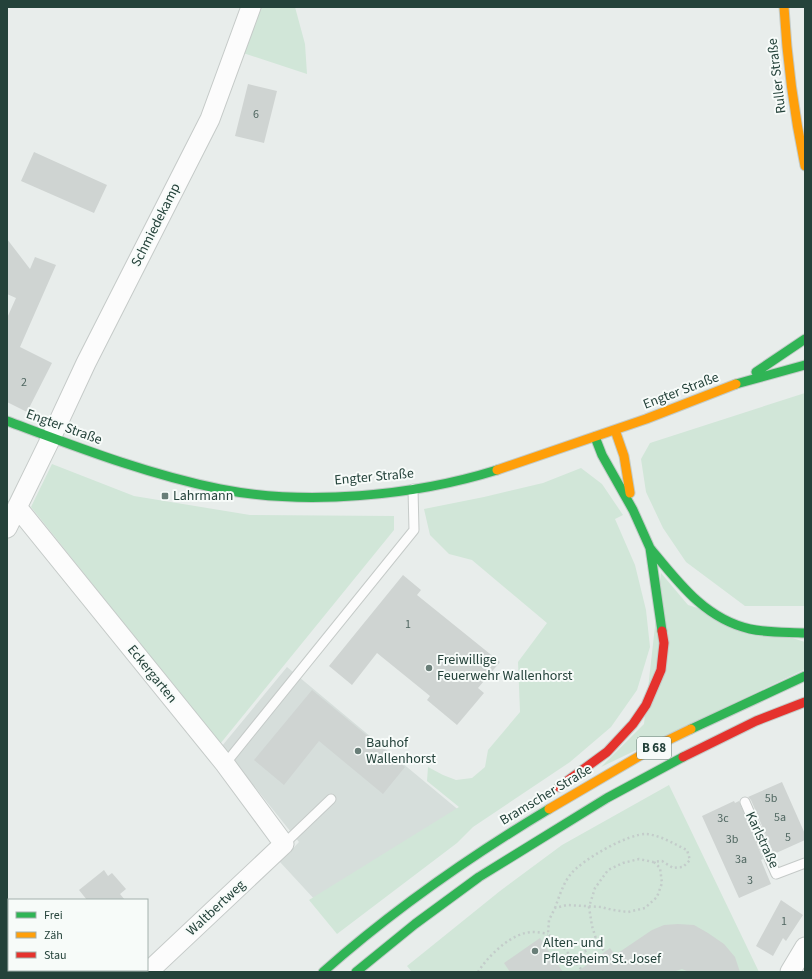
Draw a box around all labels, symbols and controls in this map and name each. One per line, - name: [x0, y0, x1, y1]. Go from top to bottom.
- street label: Ruller Straße: [762, 37, 792, 115]
- house number: 6: [253, 106, 259, 123]
- street label: Schmiedekamp: [126, 180, 186, 270]
- street label: Engter Straße: [640, 367, 722, 415]
- house number: 2: [21, 374, 27, 391]
- street label: Engter Straße: [23, 404, 105, 450]
- street label: Engter Straße: [333, 464, 415, 490]
- place label: Lahrmann: [173, 486, 233, 506]
- marker: Lahrmann: [160, 491, 170, 501]
- house number: 1: [405, 616, 411, 633]
- street label: Eckergarten: [122, 641, 182, 707]
- place label: Freiwillige Feuerwehr Wallenhorst: [437, 650, 573, 686]
- marker: Freiwillige Feuerwehr Wallenhorst: [424, 663, 434, 673]
- place label: Bauhof Wallenhorst: [366, 733, 436, 769]
- road number: B 68: [637, 737, 671, 759]
- marker: Bauhof Wallenhorst: [353, 746, 363, 756]
- street label: Bramscher Straße: [496, 760, 596, 830]
- house number: 5b: [765, 790, 778, 807]
- street label: Karlstraße: [740, 808, 784, 872]
- house number: 5a: [774, 809, 786, 826]
- house number: 3c: [717, 810, 729, 827]
- house number: 5: [785, 829, 791, 846]
- house number: 3b: [726, 831, 739, 848]
- house number: 3a: [735, 851, 747, 868]
- house number: 3: [747, 872, 753, 889]
- street label: Waltbertweg: [182, 875, 250, 941]
- legend: [8, 899, 148, 971]
- text: Frei: [44, 907, 63, 924]
- house number: 1: [781, 913, 787, 930]
- text: Zäh: [44, 927, 63, 944]
- place label: Alten- und Pflegeheim St. Josef: [543, 933, 662, 969]
- marker: Alten- und Pflegeheim St. Josef: [530, 946, 540, 956]
- text: Stau: [44, 947, 67, 964]

